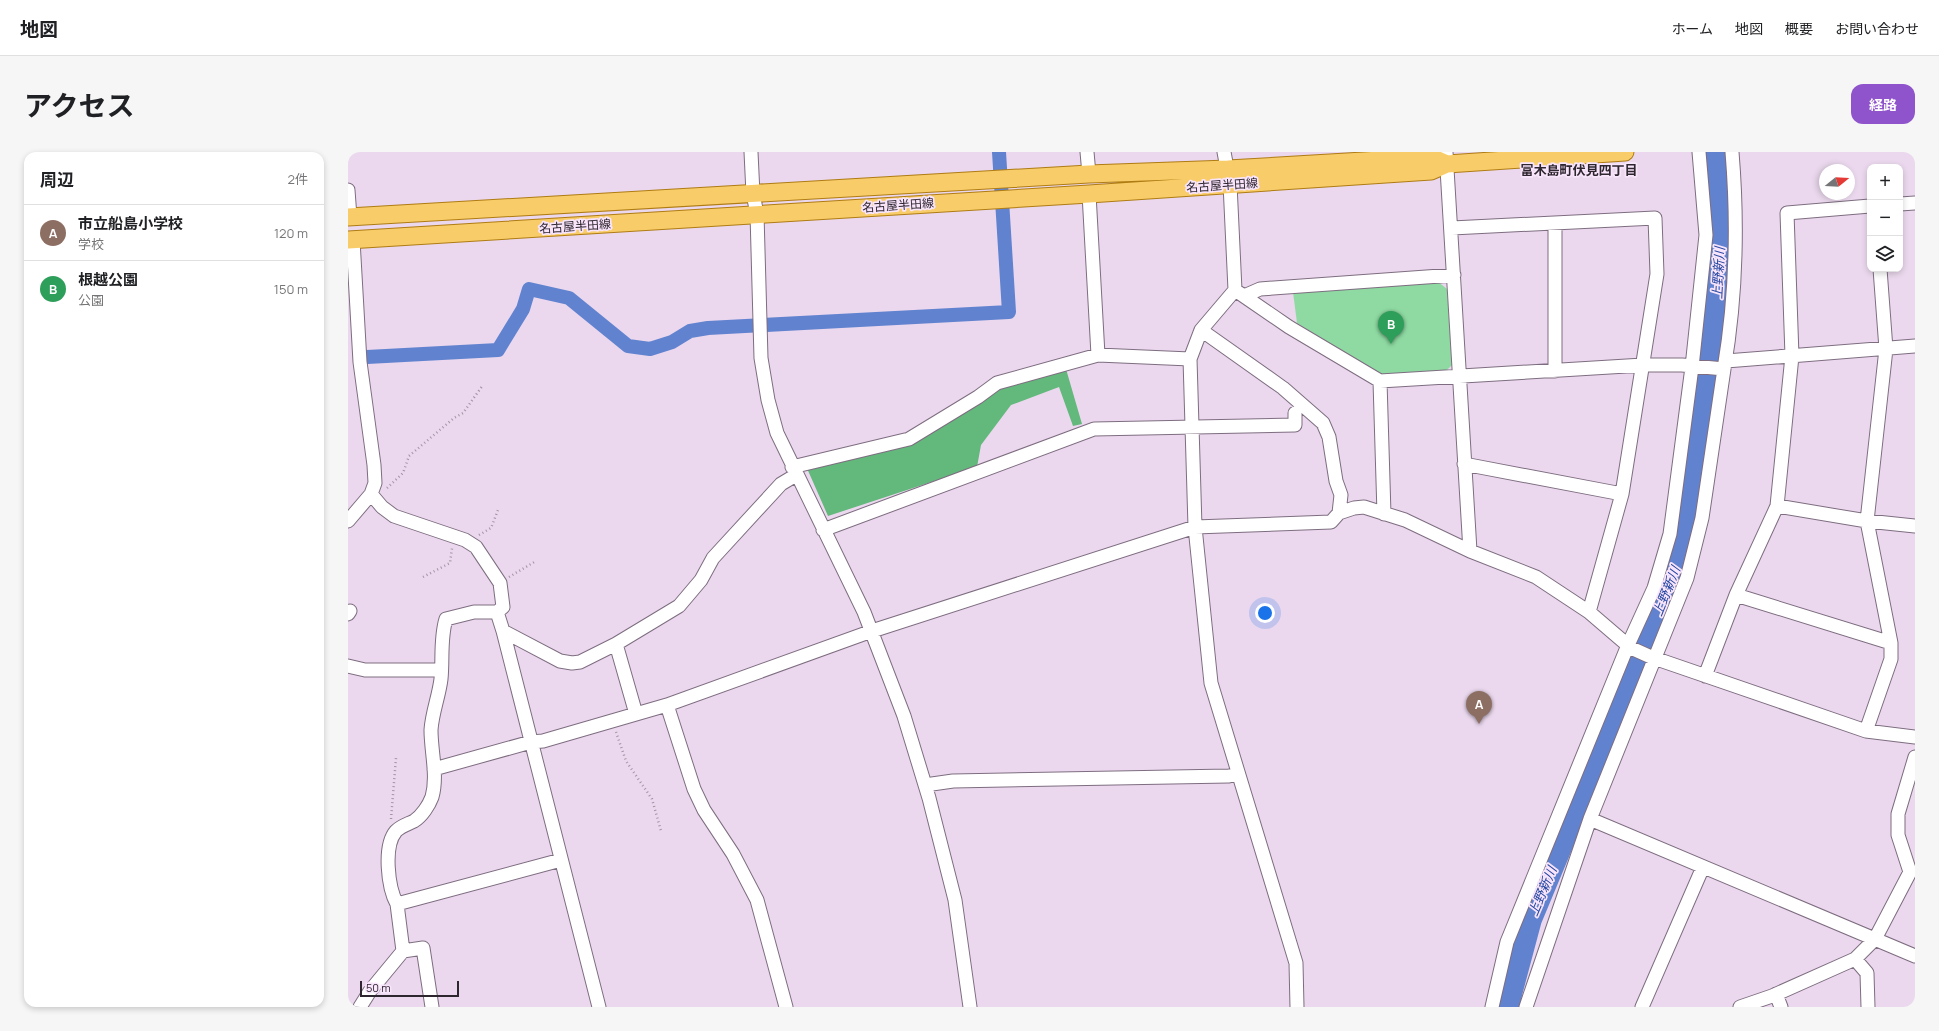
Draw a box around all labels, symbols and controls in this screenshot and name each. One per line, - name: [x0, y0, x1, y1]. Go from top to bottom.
- text: 地図: [20, 16, 58, 42]
- text: ホーム: [1671, 19, 1713, 38]
- text: 地図: [1735, 19, 1763, 38]
- text: 概要: [1785, 19, 1813, 38]
- text: お問い合わせ: [1835, 19, 1919, 38]
- button: 経路: [1851, 84, 1915, 124]
- text: アクセス: [24, 86, 135, 124]
- district label: 富木島町伏見四丁目: [1520, 161, 1638, 179]
- north arrow: [1819, 164, 1855, 200]
- map controls: [1867, 164, 1903, 272]
- button: +: [1867, 164, 1903, 200]
- text: 周辺: [40, 168, 74, 191]
- text: 2件: [288, 170, 308, 188]
- street label: 名古屋半田線: [1185, 174, 1259, 196]
- street label: 名古屋半田線: [861, 194, 935, 216]
- button: −: [1867, 200, 1903, 236]
- text: 市立船島小学校: [78, 213, 183, 234]
- street label: 名古屋半田線: [538, 215, 612, 237]
- text: A: [49, 224, 57, 242]
- text: 120 m: [274, 224, 308, 242]
- text: 学校: [78, 235, 104, 253]
- button: layers: [1867, 236, 1903, 272]
- water label: 上野新川: [1708, 245, 1728, 299]
- text: 根越公園: [78, 269, 138, 290]
- text: B: [49, 280, 57, 298]
- text: 150 m: [274, 280, 308, 298]
- text: 公園: [78, 291, 104, 309]
- pin: B: [1378, 311, 1404, 344]
- water label: 上野新川: [1648, 562, 1685, 618]
- your location: [1255, 603, 1275, 623]
- pin: A: [1466, 691, 1492, 724]
- water label: 上野新川: [1524, 862, 1561, 918]
- scale bar: [360, 979, 459, 998]
- text: 50 m: [366, 980, 391, 995]

